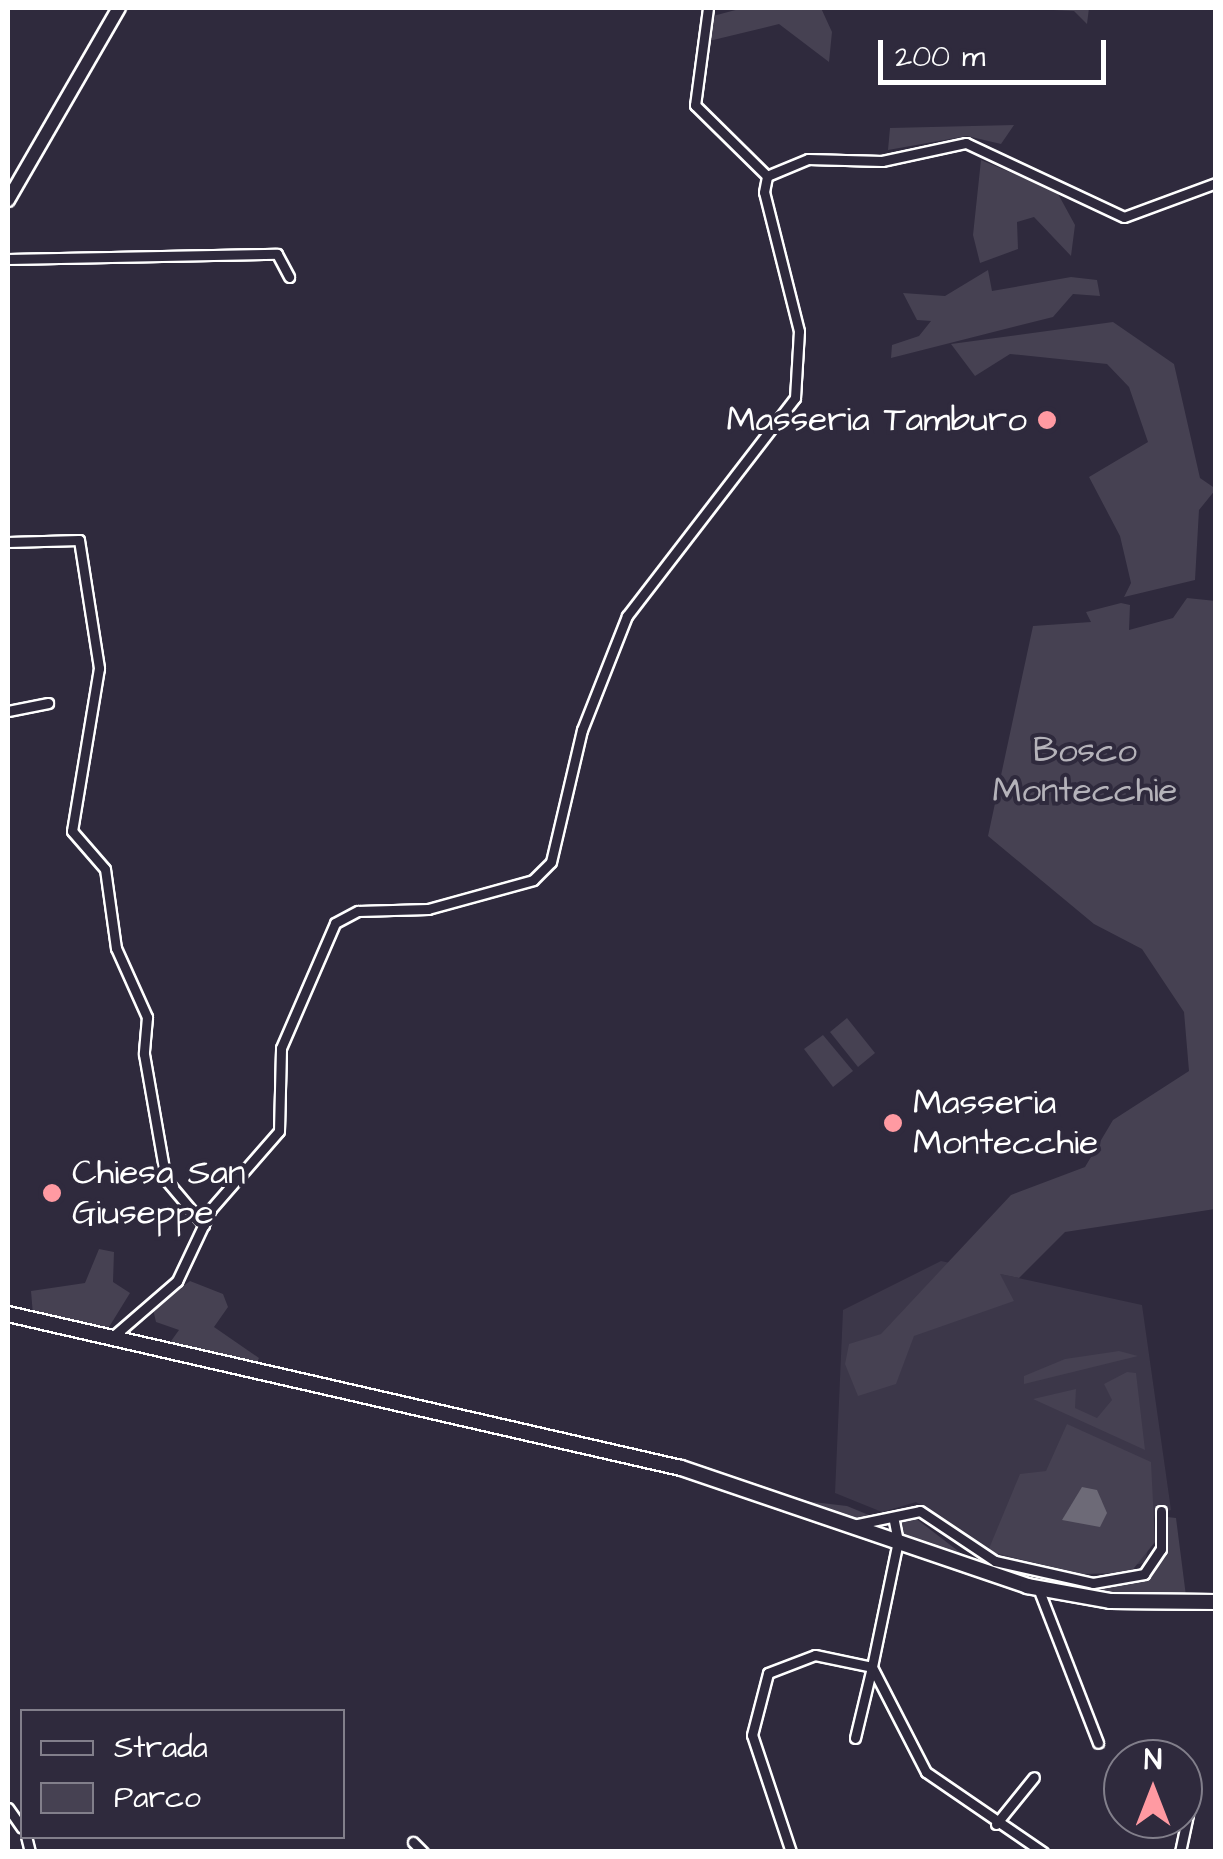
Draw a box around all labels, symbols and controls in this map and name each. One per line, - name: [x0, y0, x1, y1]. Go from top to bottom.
- scale bar: [883, 20, 1110, 82]
- text: 200 m: [895, 36, 985, 78]
- place label: Masseria Tamburo: [726, 399, 1027, 441]
- marker: Masseria Tamburo: [1036, 409, 1058, 431]
- park label: Bosco Montecchie: [992, 730, 1178, 812]
- place label: Masseria Montecchie: [913, 1082, 1098, 1164]
- marker: Masseria Montecchie: [882, 1112, 904, 1134]
- place label: Chiesa San Giuseppe: [72, 1152, 246, 1234]
- marker: Chiesa San Giuseppe: [41, 1182, 63, 1204]
- legend: [20, 1709, 345, 1839]
- text: Strada: [114, 1727, 208, 1769]
- north arrow: [1103, 1739, 1203, 1839]
- text: N: [1144, 1741, 1162, 1780]
- text: Parco: [114, 1777, 201, 1819]

